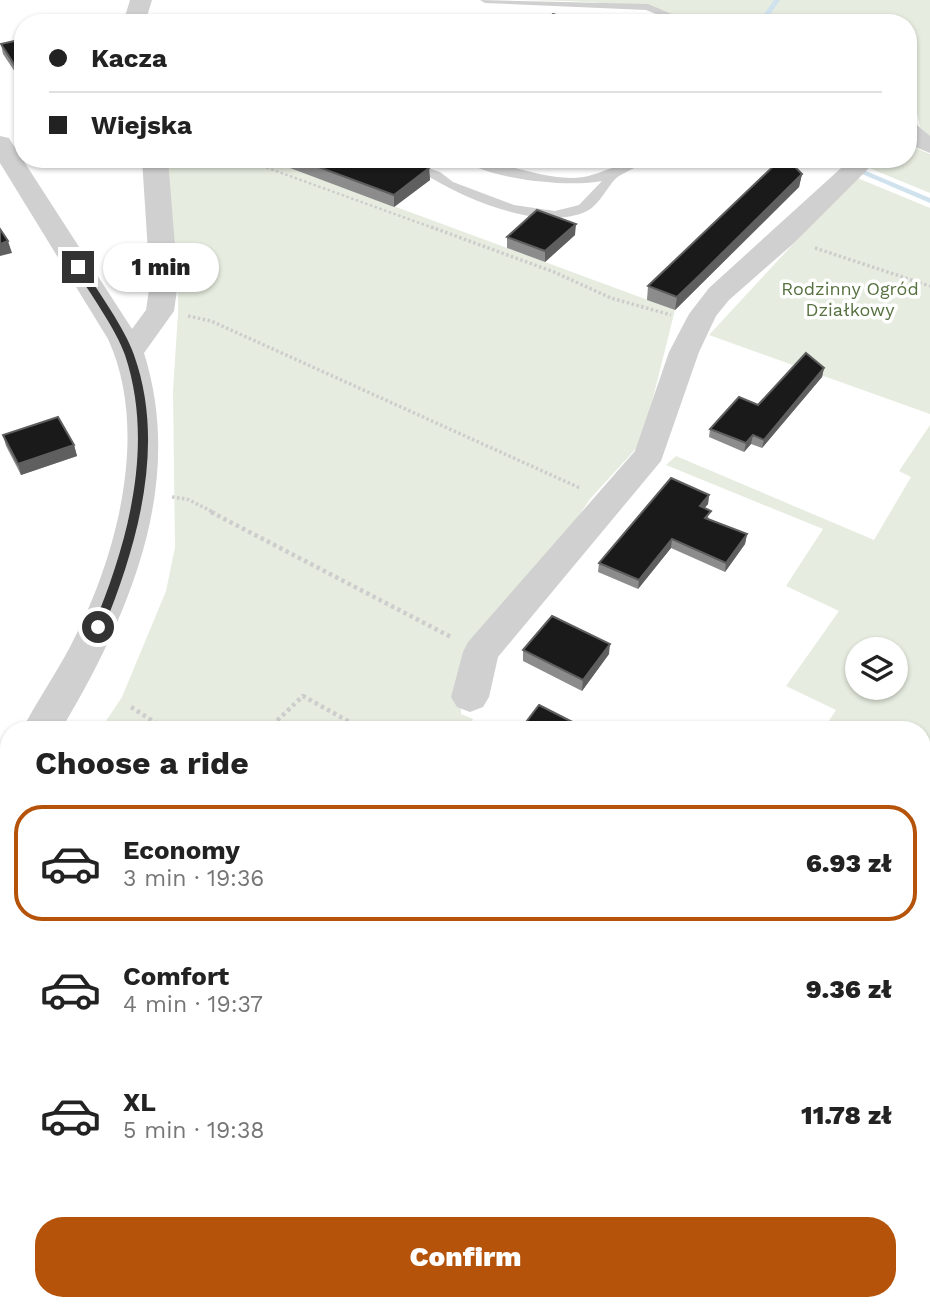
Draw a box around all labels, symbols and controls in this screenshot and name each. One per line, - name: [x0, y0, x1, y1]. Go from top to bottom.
- text: Kacza: [91, 43, 167, 73]
- text: Wiejska: [91, 110, 192, 140]
- callout: 1 min: [102, 243, 218, 292]
- route end: [62, 251, 94, 283]
- text: 1 min: [131, 254, 191, 281]
- park label: Rodzinny Ogród Działkowy: [781, 278, 919, 320]
- route start: [82, 611, 114, 643]
- map controls: [845, 637, 908, 700]
- button: layers: [845, 637, 908, 700]
- text: Choose a ride: [35, 744, 249, 782]
- icon: car: [39, 832, 102, 895]
- text: Economy: [123, 835, 240, 865]
- text: 6.93 zł: [806, 848, 892, 878]
- text: 3 min · 19:36: [123, 865, 264, 892]
- icon: car: [39, 958, 102, 1021]
- text: Comfort: [123, 961, 229, 991]
- text: 9.36 zł: [806, 974, 892, 1004]
- text: 4 min · 19:37: [123, 991, 263, 1018]
- icon: car: [39, 1084, 102, 1147]
- text: XL: [123, 1087, 156, 1117]
- text: 11.78 zł: [801, 1100, 892, 1130]
- text: 5 min · 19:38: [123, 1117, 264, 1144]
- button: Confirm: [35, 1217, 896, 1297]

